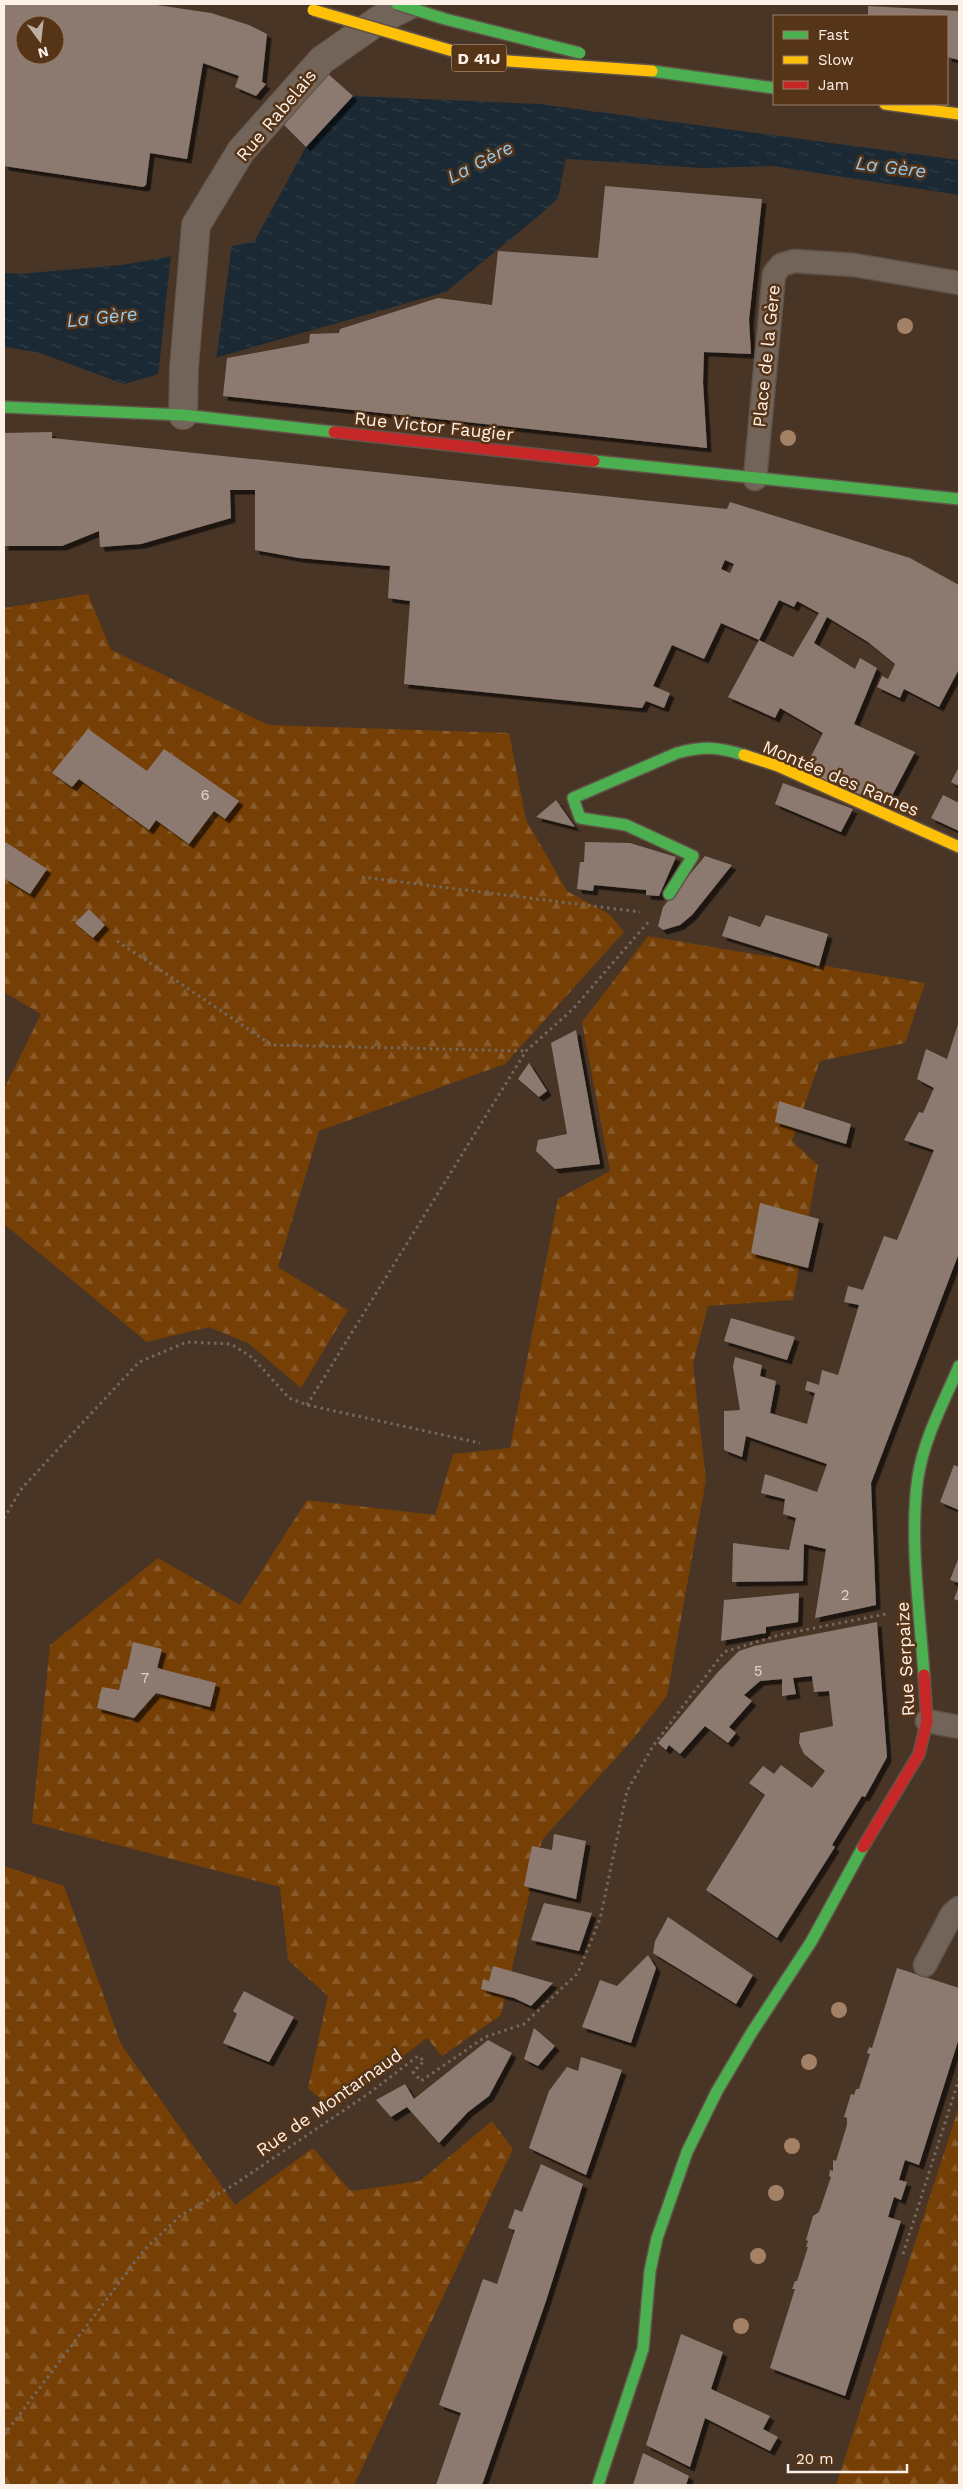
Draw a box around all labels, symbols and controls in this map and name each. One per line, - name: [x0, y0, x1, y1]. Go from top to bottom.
- north arrow: [15, 15, 65, 65]
- legend: [773, 15, 948, 105]
- text: Fast: [818, 26, 850, 44]
- text: N: [36, 43, 50, 62]
- road number: D 41J: [452, 44, 506, 72]
- text: Slow: [818, 51, 854, 69]
- street label: Rue Rabelais: [232, 65, 320, 165]
- text: Jam: [818, 76, 849, 94]
- water label: La Gère: [443, 136, 517, 188]
- water label: La Gère: [854, 151, 928, 183]
- street label: Place de la Gère: [748, 284, 784, 428]
- water label: La Gère: [65, 302, 139, 332]
- street label: Rue Victor Faugier: [353, 407, 515, 445]
- street label: Montée des Rames: [760, 736, 922, 820]
- house number: 6: [200, 786, 210, 804]
- house number: 2: [841, 1586, 849, 1604]
- street label: Rue Serpaize: [892, 1601, 918, 1717]
- house number: 5: [754, 1662, 762, 1680]
- house number: 7: [141, 1669, 149, 1687]
- street label: Rue de Montarnaud: [252, 2044, 406, 2160]
- scale bar: [788, 2442, 907, 2474]
- text: 20 m: [796, 2450, 834, 2468]

